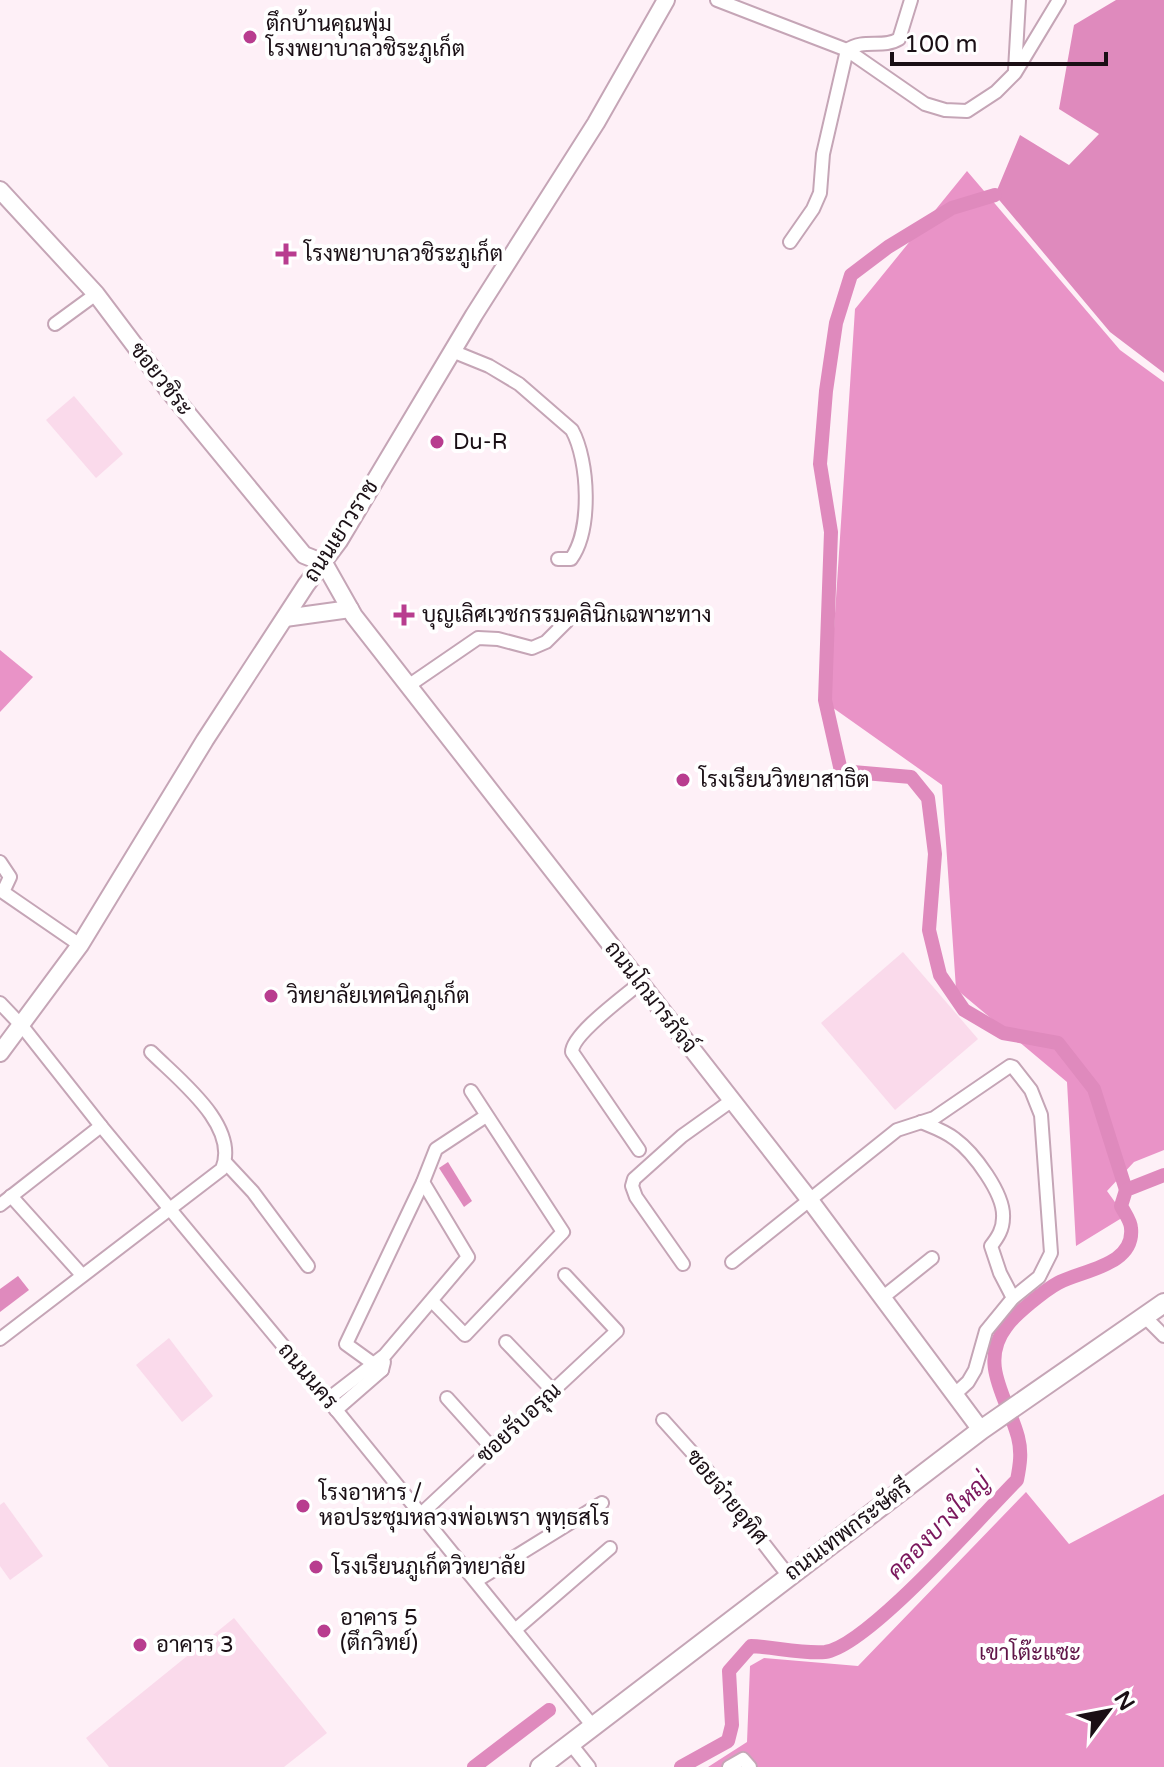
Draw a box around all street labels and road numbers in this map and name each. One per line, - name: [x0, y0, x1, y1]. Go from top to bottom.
- street label: ซอยวชิระ: [124, 336, 199, 421]
- street label: ถนนเยาวราช: [298, 475, 384, 587]
- street label: ถนนโกมารภัจจ์: [599, 935, 704, 1058]
- street label: ถนนนคร: [273, 1337, 343, 1415]
- street label: ซอยรับอรุณ: [471, 1377, 568, 1470]
- street label: ซอยจ๋ายอุทิศ: [679, 1443, 774, 1551]
- street label: ถนนเทพกระษัตรี: [779, 1473, 916, 1586]

